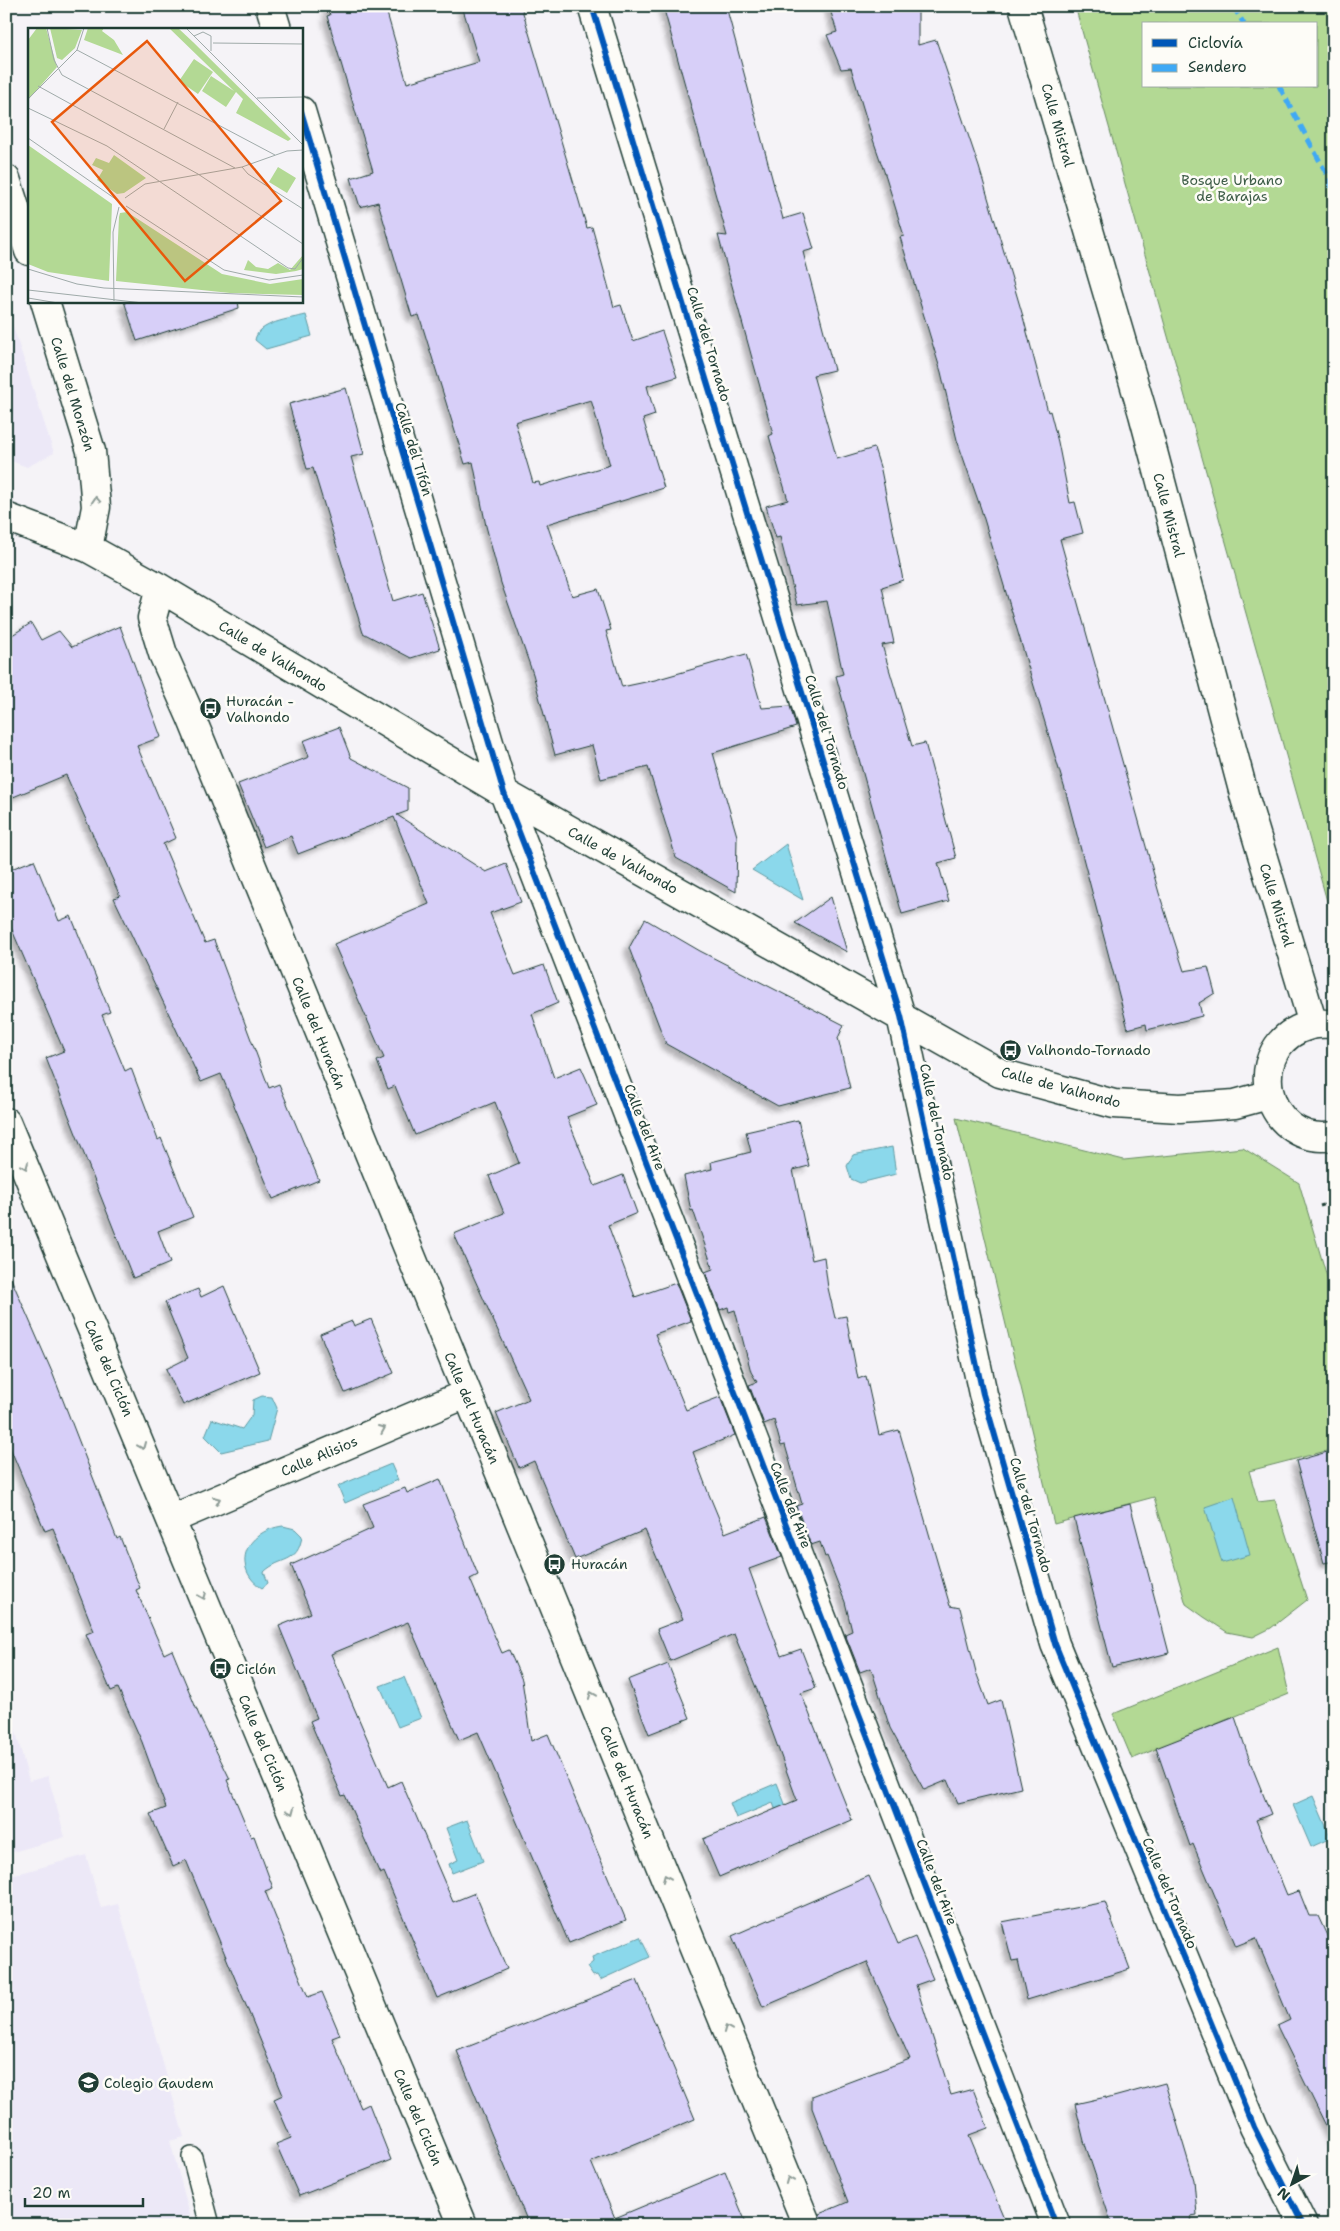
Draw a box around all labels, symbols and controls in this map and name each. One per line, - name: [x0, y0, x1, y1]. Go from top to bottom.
- legend: [1142, 22, 1318, 88]
- inset map: [28, 28, 302, 302]
- text: Ciclovía: [1188, 33, 1244, 53]
- text: Sendero: [1188, 57, 1247, 77]
- street label: Calle Mistral: [1037, 81, 1079, 170]
- park label: Bosque Urbano de Barajas: [1181, 171, 1283, 205]
- street label: Calle del Tornado: [683, 284, 735, 404]
- street label: Calle del Monzón: [47, 335, 99, 454]
- street label: Calle del Tifón: [391, 400, 437, 499]
- street label: Calle Mistral: [1149, 471, 1189, 560]
- one-way arrow: [90, 496, 101, 504]
- street label: Calle de Valhondo: [216, 617, 330, 695]
- street label: Calle del Tornado: [801, 672, 853, 792]
- place label: Huracán - Valhondo: [226, 692, 294, 726]
- bus stop icon: Huracán - Valhondo: [198, 697, 222, 721]
- street label: Calle de Valhondo: [565, 822, 681, 898]
- street label: Calle Mistral: [1256, 861, 1298, 950]
- street label: Calle del Huracán: [288, 974, 350, 1092]
- bus stop icon: Valhondo-Tornado: [999, 1038, 1023, 1062]
- place label: Valhondo-Tornado: [1027, 1041, 1151, 1059]
- street label: Calle del Tornado: [916, 1062, 958, 1182]
- street label: Calle de Valhondo: [999, 1062, 1123, 1112]
- street label: Calle del Aire: [620, 1081, 670, 1173]
- one-way arrow: [19, 1162, 29, 1170]
- street label: Calle del Ciclón: [80, 1317, 138, 1420]
- street label: Calle del Huracán: [440, 1349, 504, 1467]
- one-way arrow: [377, 1425, 386, 1435]
- street label: Calle Alisios: [278, 1432, 360, 1480]
- one-way arrow: [135, 1441, 146, 1450]
- street label: Calle del Tornado: [1006, 1455, 1056, 1575]
- street label: Calle del Aire: [766, 1459, 816, 1551]
- one-way arrow: [212, 1495, 221, 1506]
- bus stop icon: Huracán: [543, 1552, 567, 1576]
- place label: Huracán: [571, 1555, 628, 1573]
- one-way arrow: [197, 1591, 207, 1600]
- bus stop icon: Ciclón: [208, 1657, 232, 1681]
- place label: Ciclón: [236, 1660, 276, 1678]
- street label: Calle del Ciclón: [234, 1692, 292, 1795]
- one-way arrow: [588, 1692, 598, 1700]
- street label: Calle del Huracán: [596, 1723, 658, 1841]
- one-way arrow: [285, 1806, 295, 1815]
- street label: Calle del Tornado: [1138, 1835, 1202, 1951]
- street label: Calle del Aire: [912, 1836, 962, 1928]
- one-way arrow: [662, 1875, 672, 1883]
- one-way arrow: [723, 2025, 734, 2034]
- street label: Calle del Ciclón: [389, 2066, 447, 2169]
- school or university icon: Colegio Gaudem: [76, 2071, 100, 2095]
- place label: Colegio Gaudem: [104, 2074, 214, 2092]
- north arrow: [1268, 2158, 1318, 2208]
- scale bar: [25, 2176, 142, 2208]
- one-way arrow: [784, 2176, 794, 2184]
- text: 20 m: [32, 2183, 71, 2203]
- text: N: [1274, 2183, 1294, 2204]

